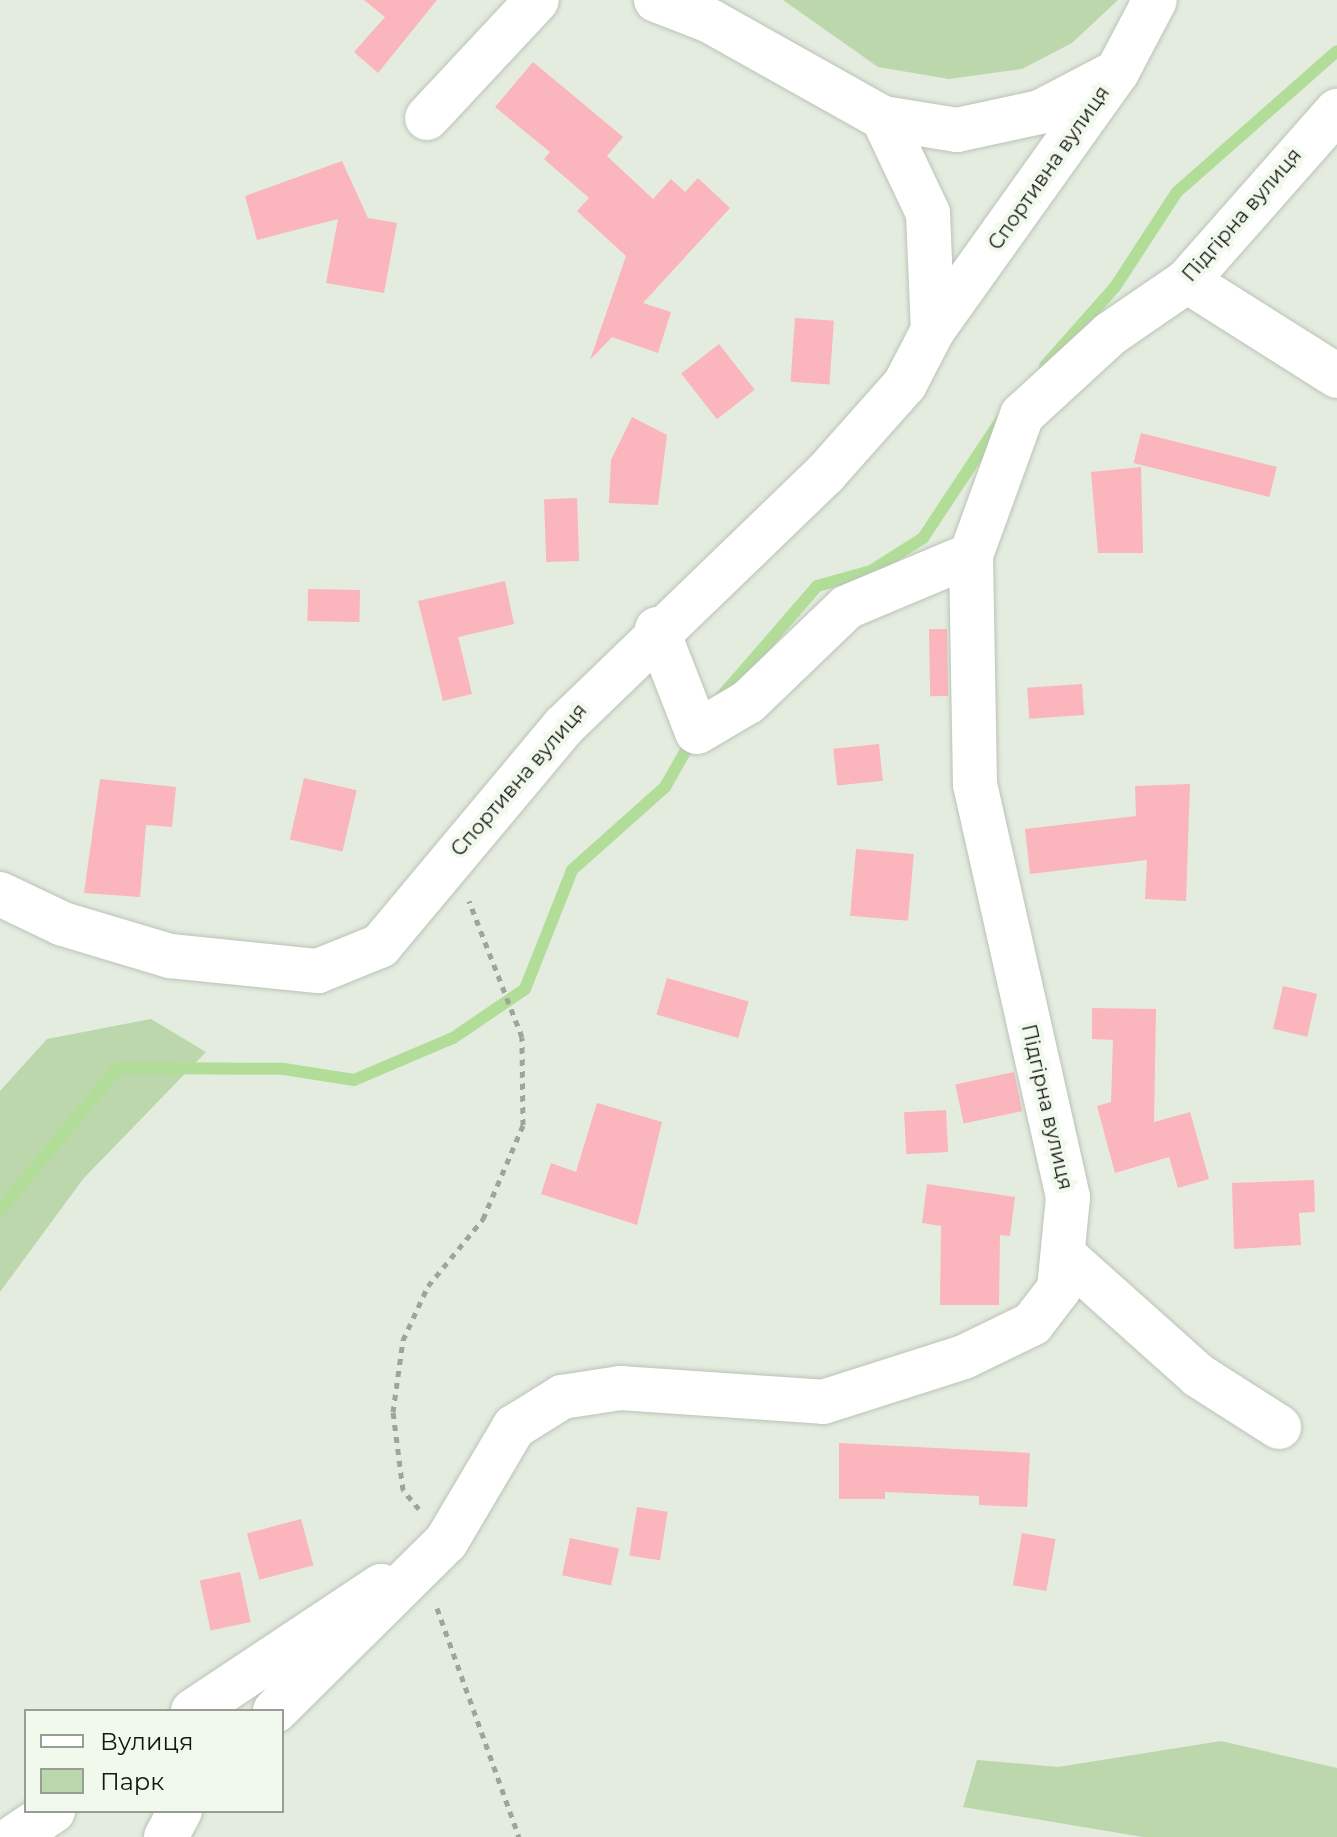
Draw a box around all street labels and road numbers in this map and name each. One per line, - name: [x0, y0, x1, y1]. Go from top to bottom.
- street label: Спортивна вулиця: [983, 81, 1115, 255]
- street label: Підгірна вулиця: [1177, 143, 1307, 287]
- street label: Спортивна вулиця: [446, 699, 592, 861]
- street label: Підгірна вулиця: [1016, 1022, 1078, 1192]

